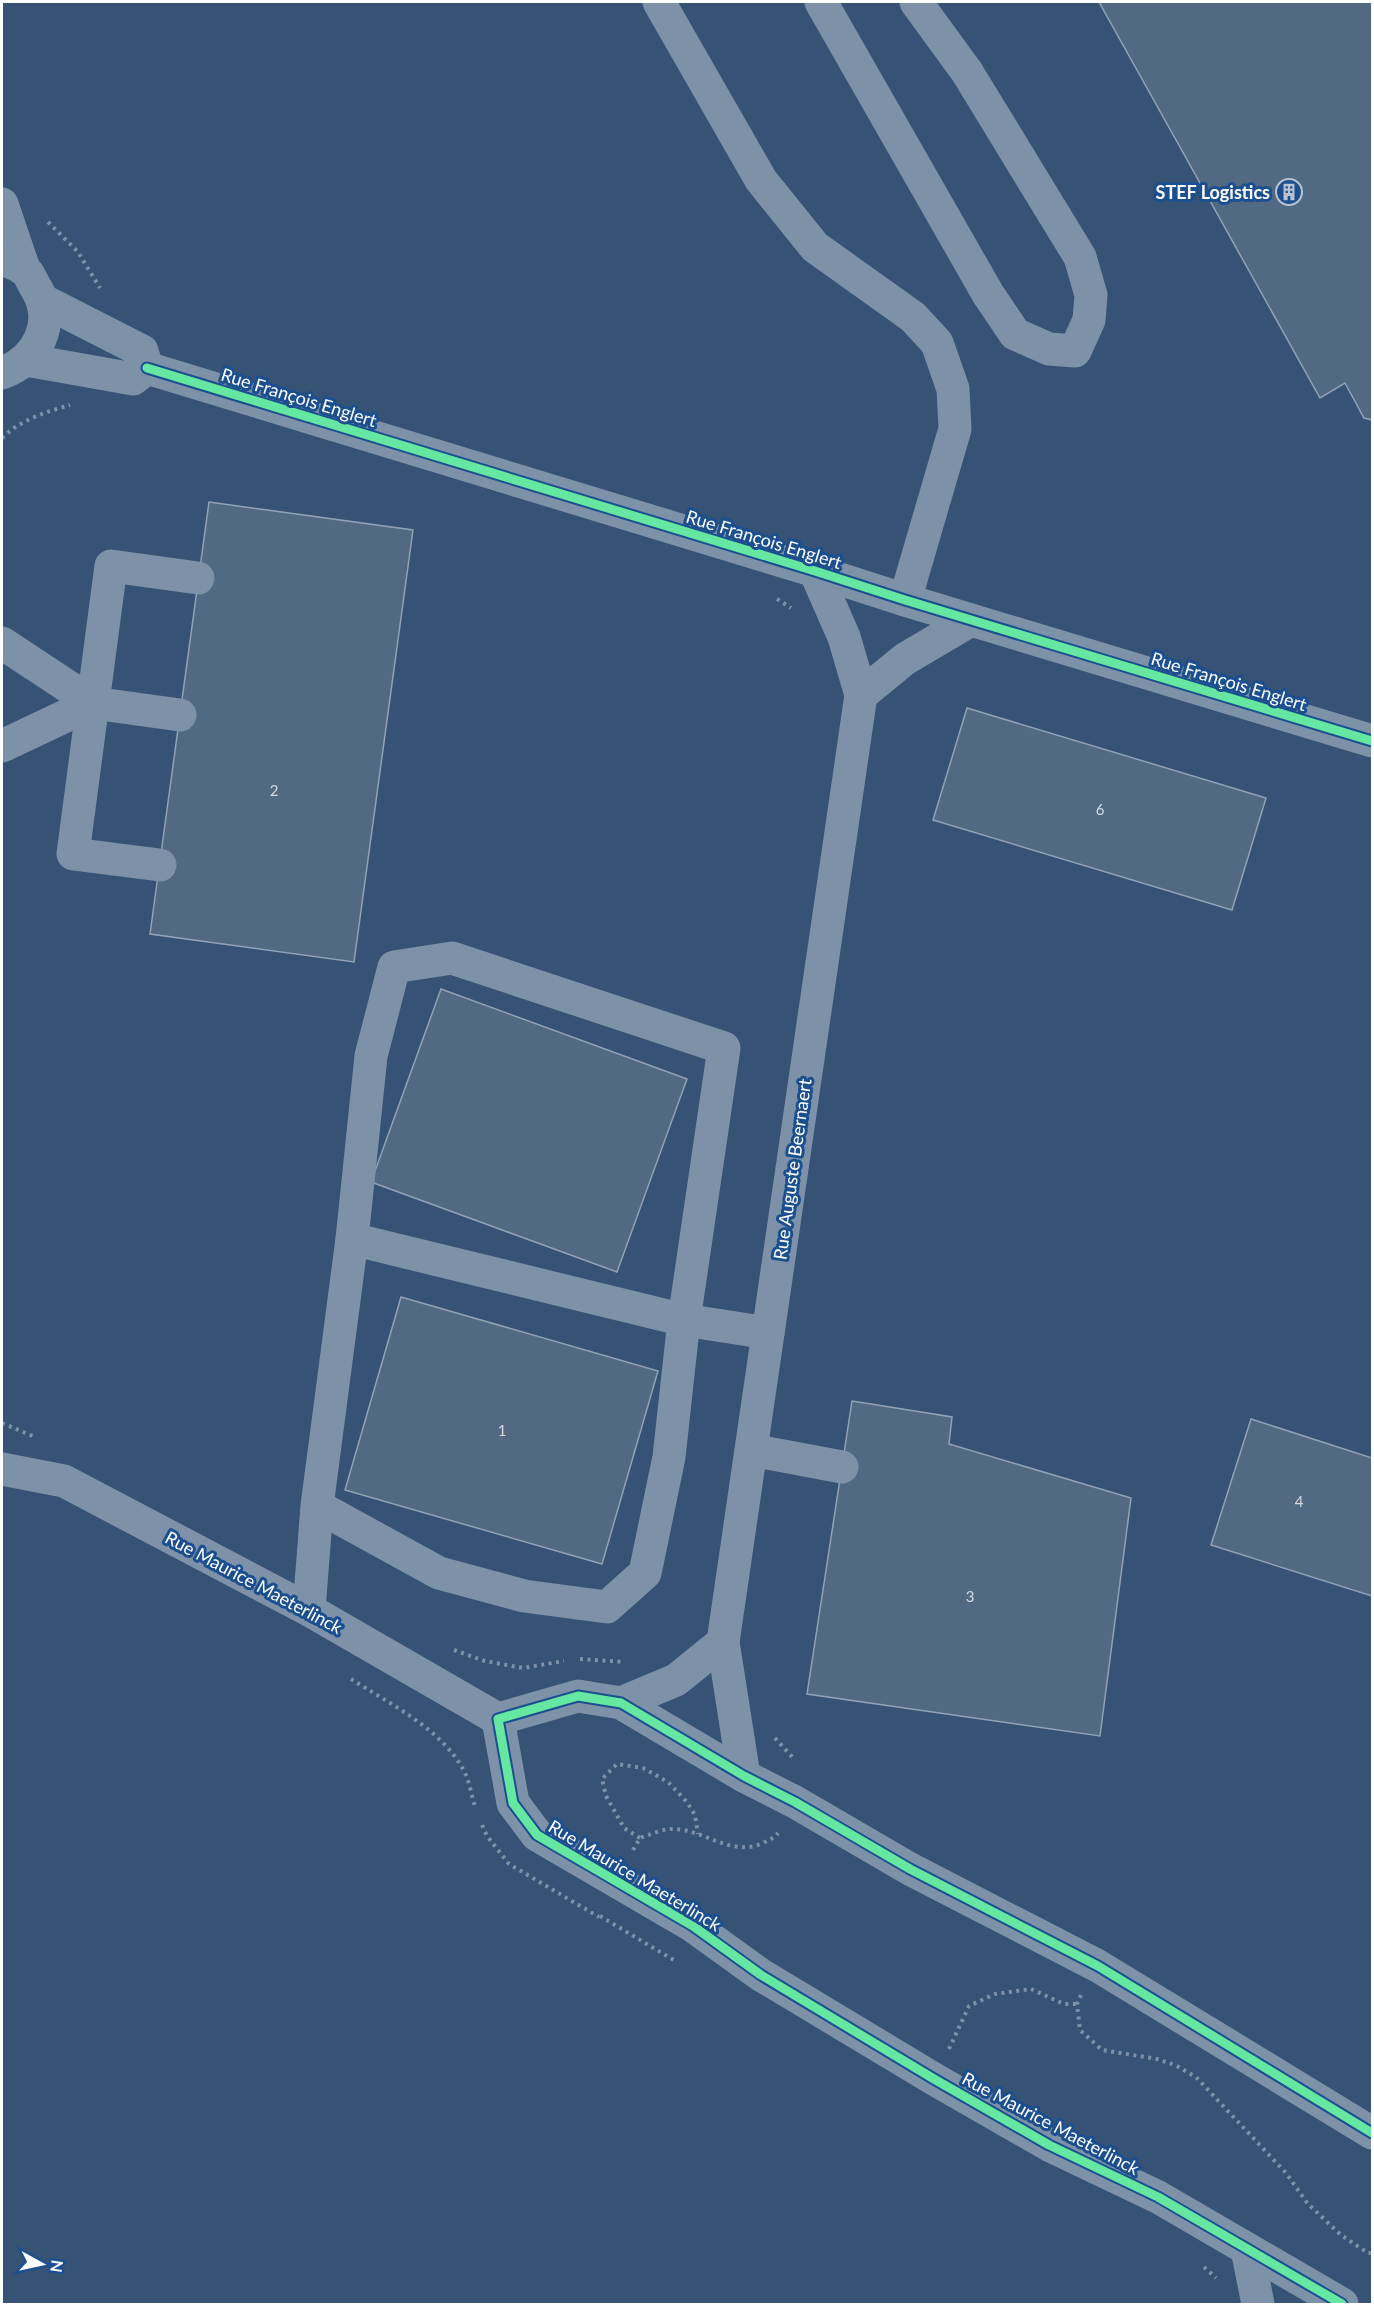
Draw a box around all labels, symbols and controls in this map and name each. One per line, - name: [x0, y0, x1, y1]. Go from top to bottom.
- building icon: STEF Logistics: [1274, 177, 1304, 207]
- place label: STEF Logistics: [1156, 181, 1270, 203]
- street label: Rue François Englert: [219, 363, 380, 431]
- street label: Rue François Englert: [684, 505, 845, 573]
- street label: Rue François Englert: [1149, 647, 1310, 715]
- house number: 2: [270, 781, 278, 799]
- house number: 6: [1096, 800, 1105, 818]
- street label: Rue Auguste Beernaert: [768, 1076, 816, 1261]
- house number: 1: [498, 1421, 506, 1439]
- house number: 4: [1295, 1492, 1304, 1510]
- street label: Rue Maurice Maeterlinck: [162, 1526, 347, 1638]
- house number: 3: [966, 1587, 974, 1605]
- street label: Rue Maurice Maeterlinck: [545, 1815, 726, 1936]
- street label: Rue Maurice Maeterlinck: [959, 2067, 1144, 2179]
- north arrow: [12, 2234, 72, 2294]
- text: N: [47, 2259, 68, 2274]

